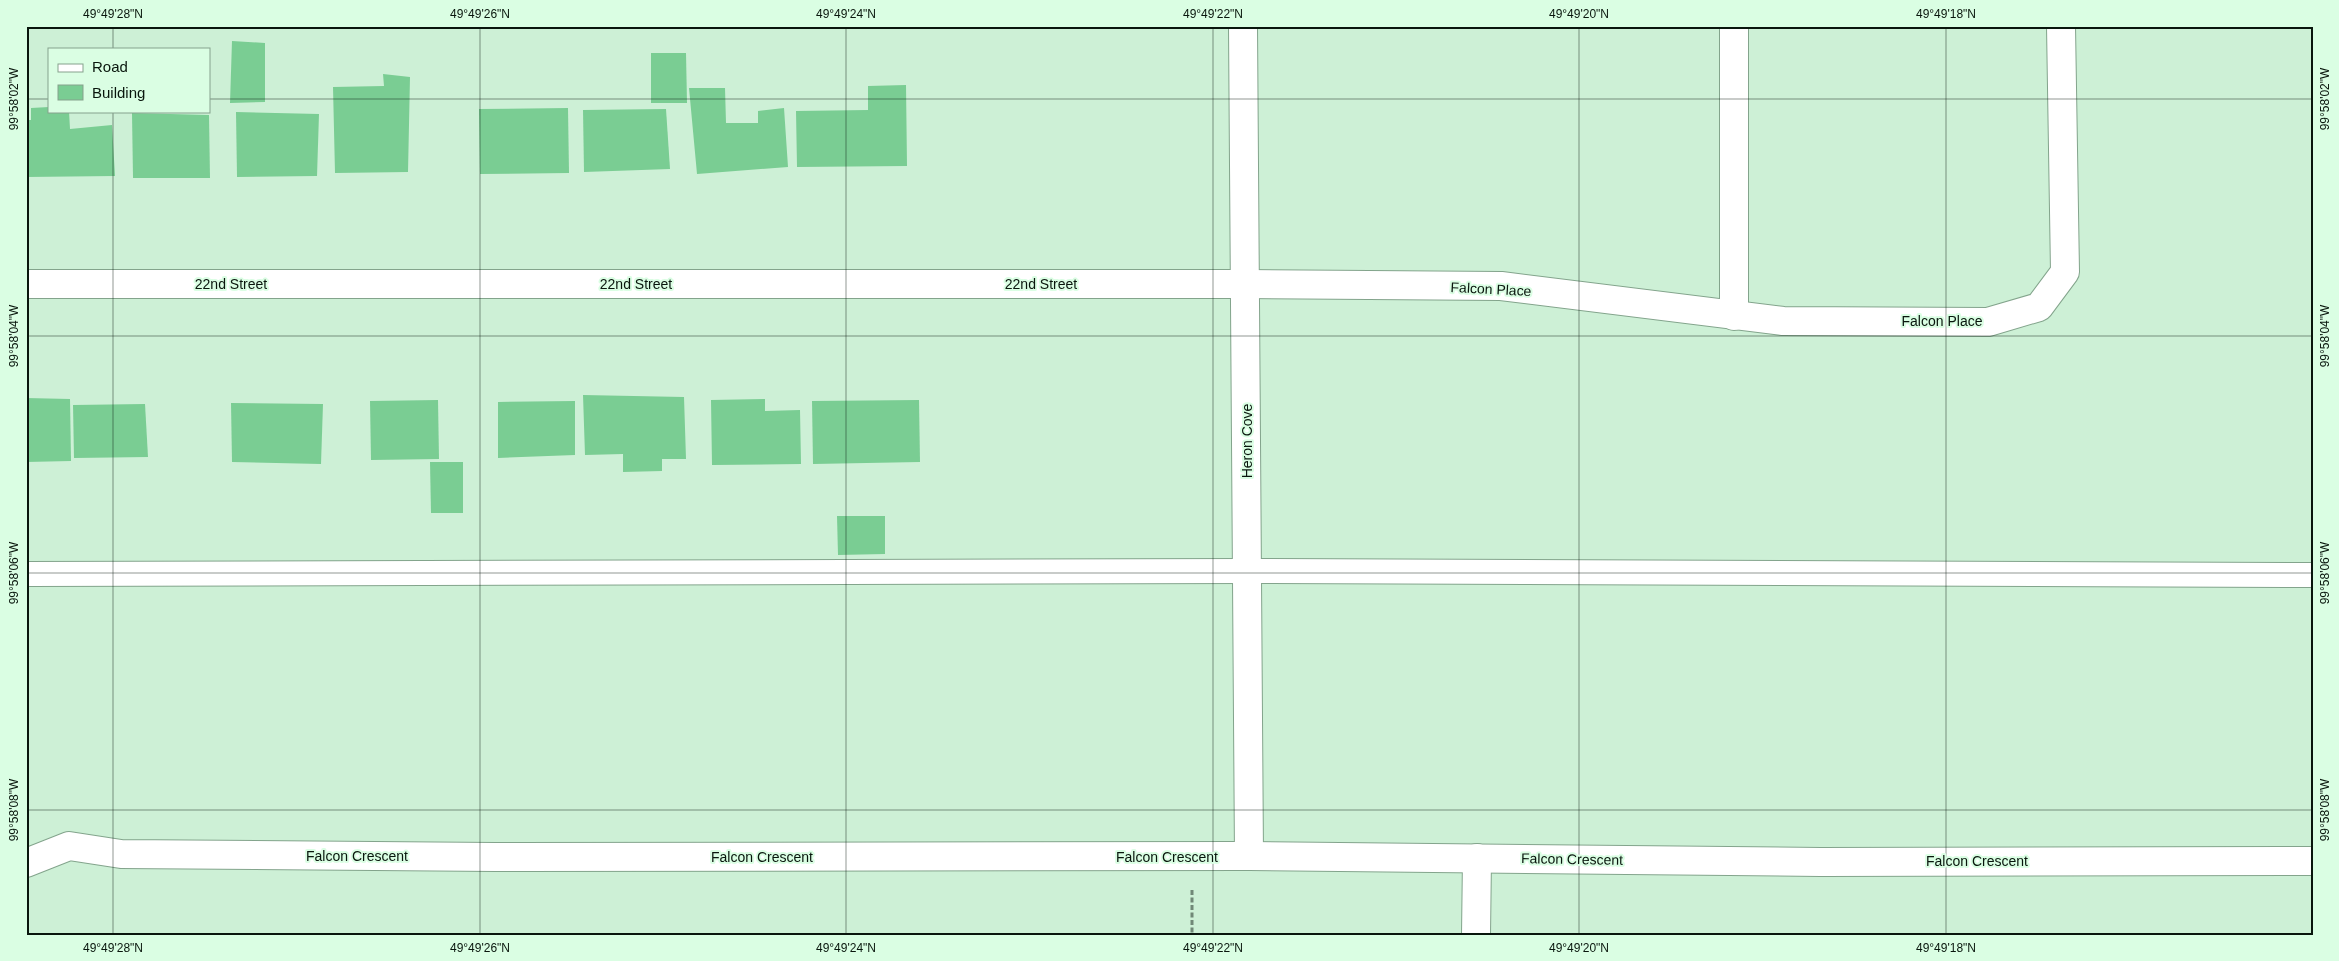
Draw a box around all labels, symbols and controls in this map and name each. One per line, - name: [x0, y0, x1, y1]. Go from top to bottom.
- text: 49°49'28"N: [83, 7, 143, 21]
- text: 49°49'26"N: [450, 7, 510, 21]
- text: 49°49'24"N: [816, 7, 876, 21]
- text: 49°49'22"N: [1183, 7, 1243, 21]
- text: 49°49'20"N: [1549, 7, 1609, 21]
- text: 49°49'18"N: [1916, 7, 1976, 21]
- legend: [48, 48, 210, 112]
- text: Road: [92, 58, 128, 75]
- text: 99°58'02"W: [7, 67, 21, 130]
- text: 99°58'02"W: [2318, 67, 2332, 130]
- text: Building: [92, 84, 145, 101]
- street label: 22nd Street: [195, 276, 267, 292]
- street label: 22nd Street: [600, 276, 672, 292]
- street label: 22nd Street: [1005, 276, 1077, 292]
- street label: Falcon Place: [1450, 279, 1532, 299]
- text: 99°58'04"W: [7, 304, 21, 367]
- text: 99°58'04"W: [2318, 304, 2332, 367]
- street label: Falcon Place: [1902, 313, 1983, 329]
- street label: Heron Cove: [1239, 403, 1255, 478]
- text: 99°58'06"W: [7, 541, 21, 604]
- text: 99°58'06"W: [2318, 541, 2332, 604]
- text: 99°58'08"W: [7, 778, 21, 841]
- text: 99°58'08"W: [2318, 778, 2332, 841]
- street label: Falcon Crescent: [306, 848, 408, 864]
- street label: Falcon Crescent: [711, 849, 813, 865]
- street label: Falcon Crescent: [1116, 849, 1218, 865]
- street label: Falcon Crescent: [1521, 850, 1623, 868]
- street label: Falcon Crescent: [1926, 853, 2028, 869]
- text: 49°49'28"N: [83, 941, 143, 955]
- text: 49°49'26"N: [450, 941, 510, 955]
- text: 49°49'24"N: [816, 941, 876, 955]
- text: 49°49'22"N: [1183, 941, 1243, 955]
- text: 49°49'20"N: [1549, 941, 1609, 955]
- text: 49°49'18"N: [1916, 941, 1976, 955]

